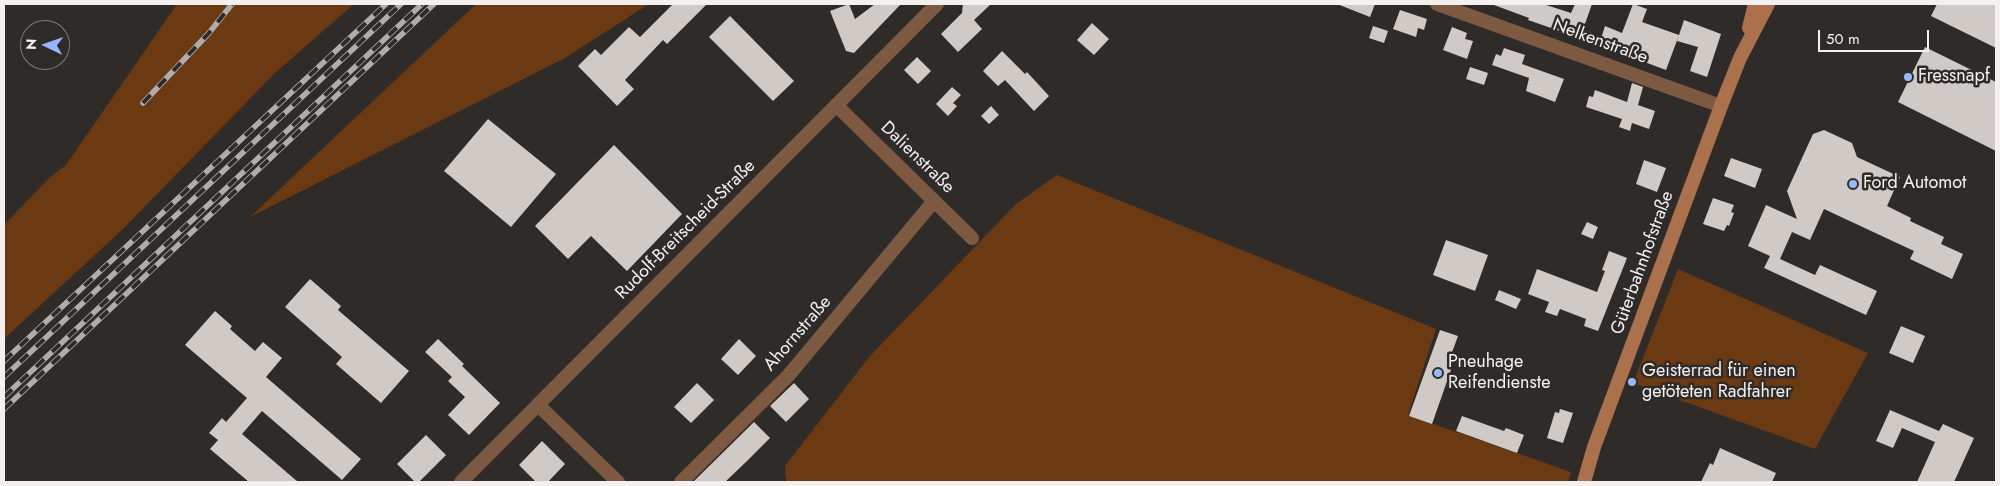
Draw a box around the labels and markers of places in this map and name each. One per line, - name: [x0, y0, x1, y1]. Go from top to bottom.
- place label: Fressnapf: [1918, 66, 1990, 88]
- marker: Fressnapf: [1902, 71, 1914, 83]
- place label: Ford Automot: [1863, 173, 1966, 195]
- marker: Ford Automot: [1847, 178, 1859, 190]
- place label: Pneuhage Reifendienste: [1448, 352, 1550, 394]
- place label: Geisterrad für einen getöteten Radfahrer: [1642, 361, 1796, 404]
- marker: Pneuhage Reifendienste: [1432, 367, 1444, 379]
- marker: Geisterrad für einen getöteten Radfahrer: [1626, 376, 1638, 388]

